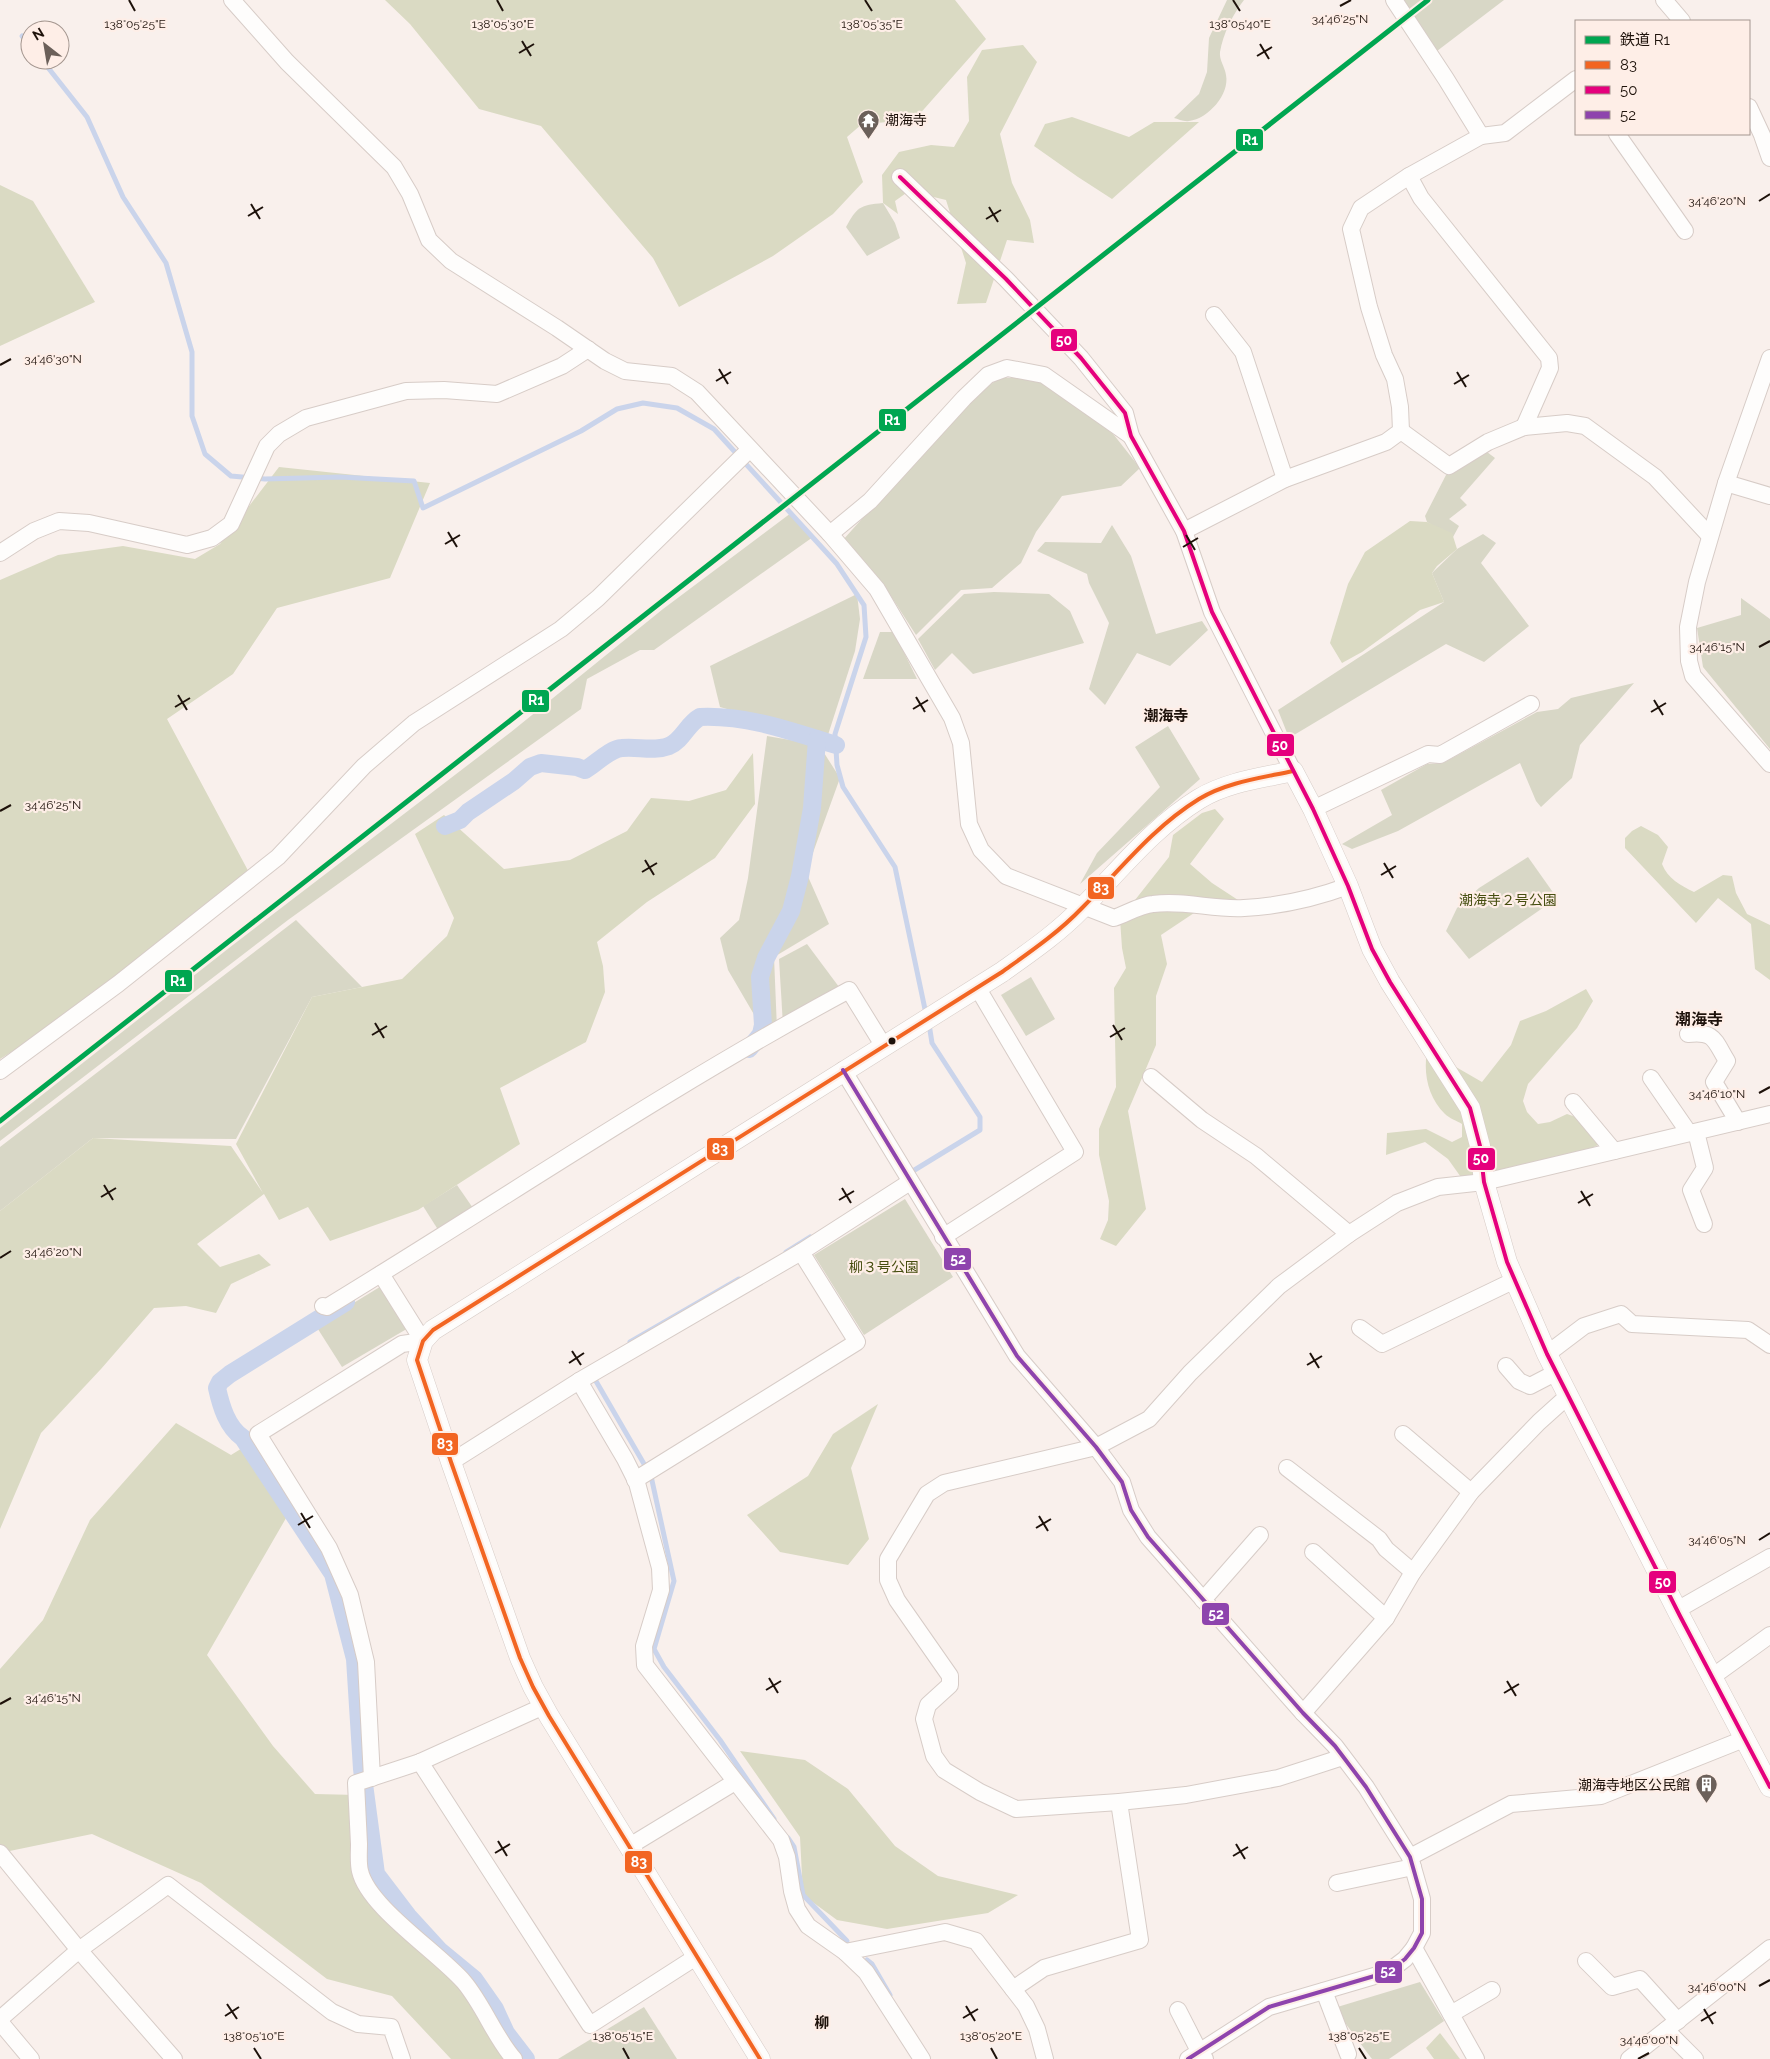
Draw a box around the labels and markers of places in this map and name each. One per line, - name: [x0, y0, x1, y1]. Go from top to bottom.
- temple icon: 潮海寺: [857, 108, 881, 139]
- place label: 潮海寺: [885, 112, 927, 128]
- unlabelled marker: [887, 1036, 897, 1046]
- building icon: 潮海寺地区公民館: [1694, 1773, 1718, 1804]
- place label: 潮海寺地区公民館: [1578, 1777, 1690, 1793]

